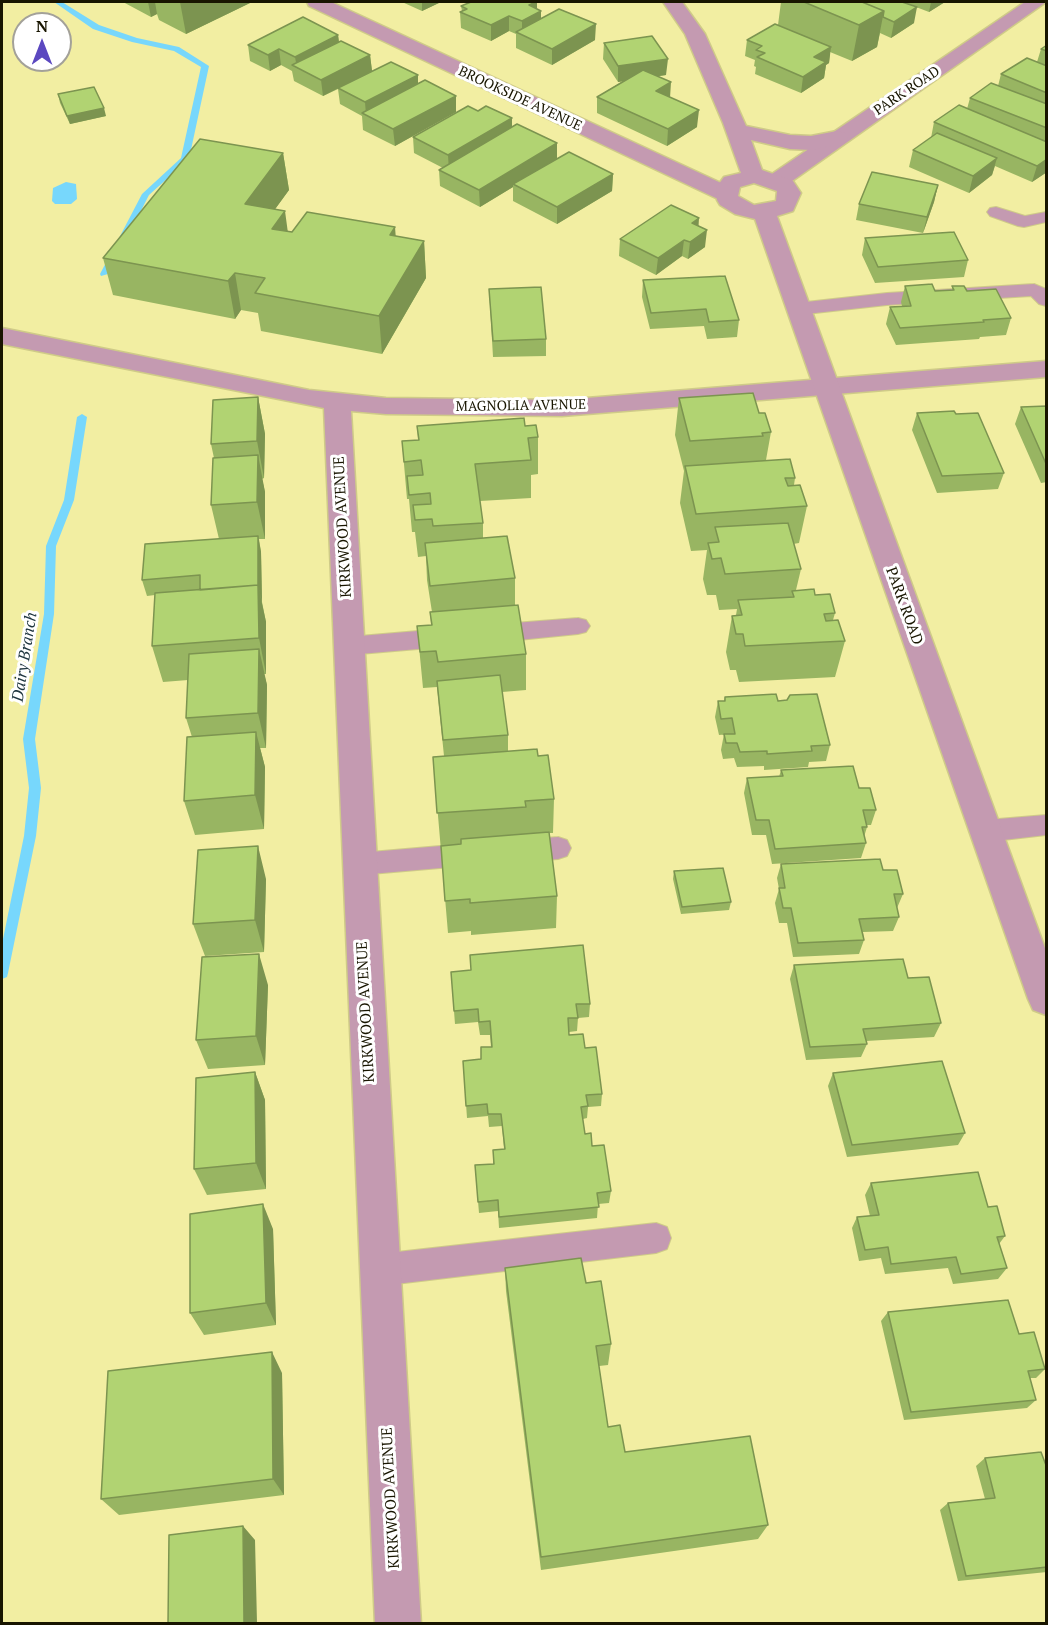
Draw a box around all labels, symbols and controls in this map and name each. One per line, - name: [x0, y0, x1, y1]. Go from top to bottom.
- north arrow: [12, 12, 72, 72]
- text: N: [36, 15, 48, 37]
- street label: BROOKSIDE AVENUE: [456, 63, 584, 135]
- street label: PARK ROAD: [871, 63, 943, 119]
- street label: MAGNOLIA AVENUE: [456, 396, 586, 416]
- street label: KIRKWOOD AVENUE: [330, 456, 356, 598]
- street label: PARK ROAD: [882, 565, 926, 647]
- water label: Dairy Branch: [8, 611, 42, 703]
- street label: KIRKWOOD AVENUE: [353, 941, 379, 1083]
- street label: KIRKWOOD AVENUE: [378, 1427, 404, 1569]

